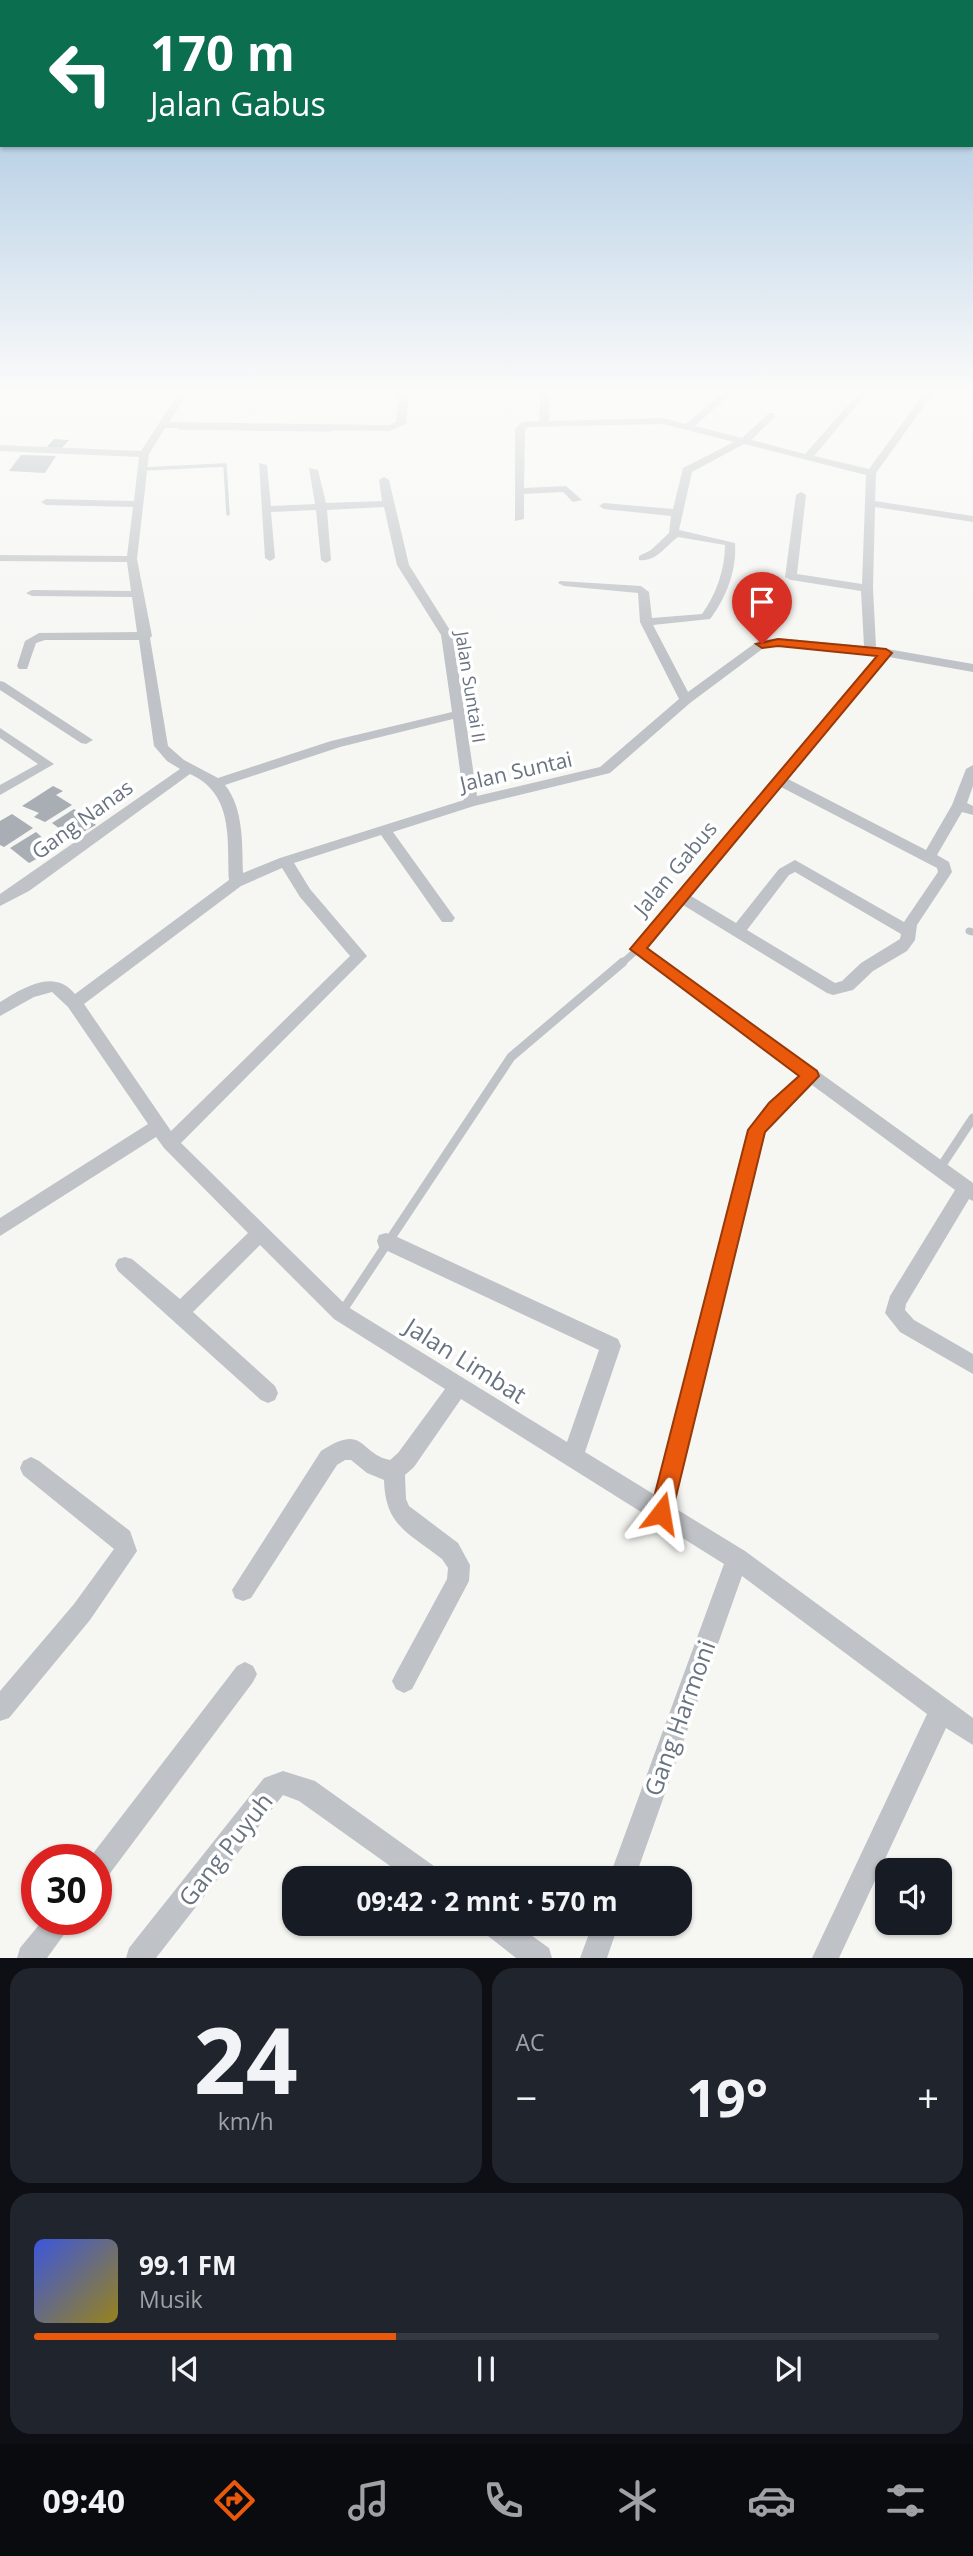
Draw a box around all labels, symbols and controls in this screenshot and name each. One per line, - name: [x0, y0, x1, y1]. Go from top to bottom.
- text: 170 m: [150, 19, 295, 85]
- icon: left: [35, 28, 126, 119]
- text: Jalan Gabus: [150, 82, 326, 125]
- pin: [732, 572, 792, 644]
- icon: arrive: [743, 583, 781, 621]
- street label: Jalan Suntai II: [450, 627, 492, 745]
- street label: Jalan Suntai: [455, 744, 575, 798]
- street label: Gang Nanas: [26, 773, 138, 865]
- street label: Jalan Gabus: [626, 815, 723, 923]
- street label: Jalan Limbat: [397, 1309, 533, 1410]
- position arrow: [624, 1476, 698, 1550]
- street label: Gang Harmoni: [636, 1636, 722, 1800]
- street label: Gang Puyuh: [170, 1785, 280, 1913]
- speed limit sign: 30: [21, 1844, 112, 1935]
- map controls: [875, 1858, 952, 1935]
- button: sound: [875, 1858, 952, 1935]
- text: 09:42 · 2 mnt · 570 m: [356, 1883, 618, 1919]
- text: 24: [194, 1997, 298, 2121]
- text: AC: [516, 2026, 545, 2058]
- text: 19°: [686, 2061, 768, 2132]
- text: −: [516, 2071, 537, 2123]
- text: +: [917, 2071, 939, 2123]
- text: km/h: [218, 2105, 274, 2137]
- text: 99.1 FM: [139, 2247, 237, 2283]
- text: Musik: [139, 2283, 203, 2315]
- icon: previous: [166, 2350, 204, 2388]
- icon: pause: [467, 2350, 505, 2388]
- icon: next: [769, 2350, 807, 2388]
- icon: directions: [210, 2476, 259, 2525]
- icon: music: [344, 2476, 393, 2525]
- icon: phone: [479, 2476, 528, 2525]
- icon: climate: [613, 2476, 662, 2525]
- icon: car: [747, 2476, 796, 2525]
- icon: filters: [881, 2476, 930, 2525]
- text: 09:40: [43, 2479, 125, 2522]

